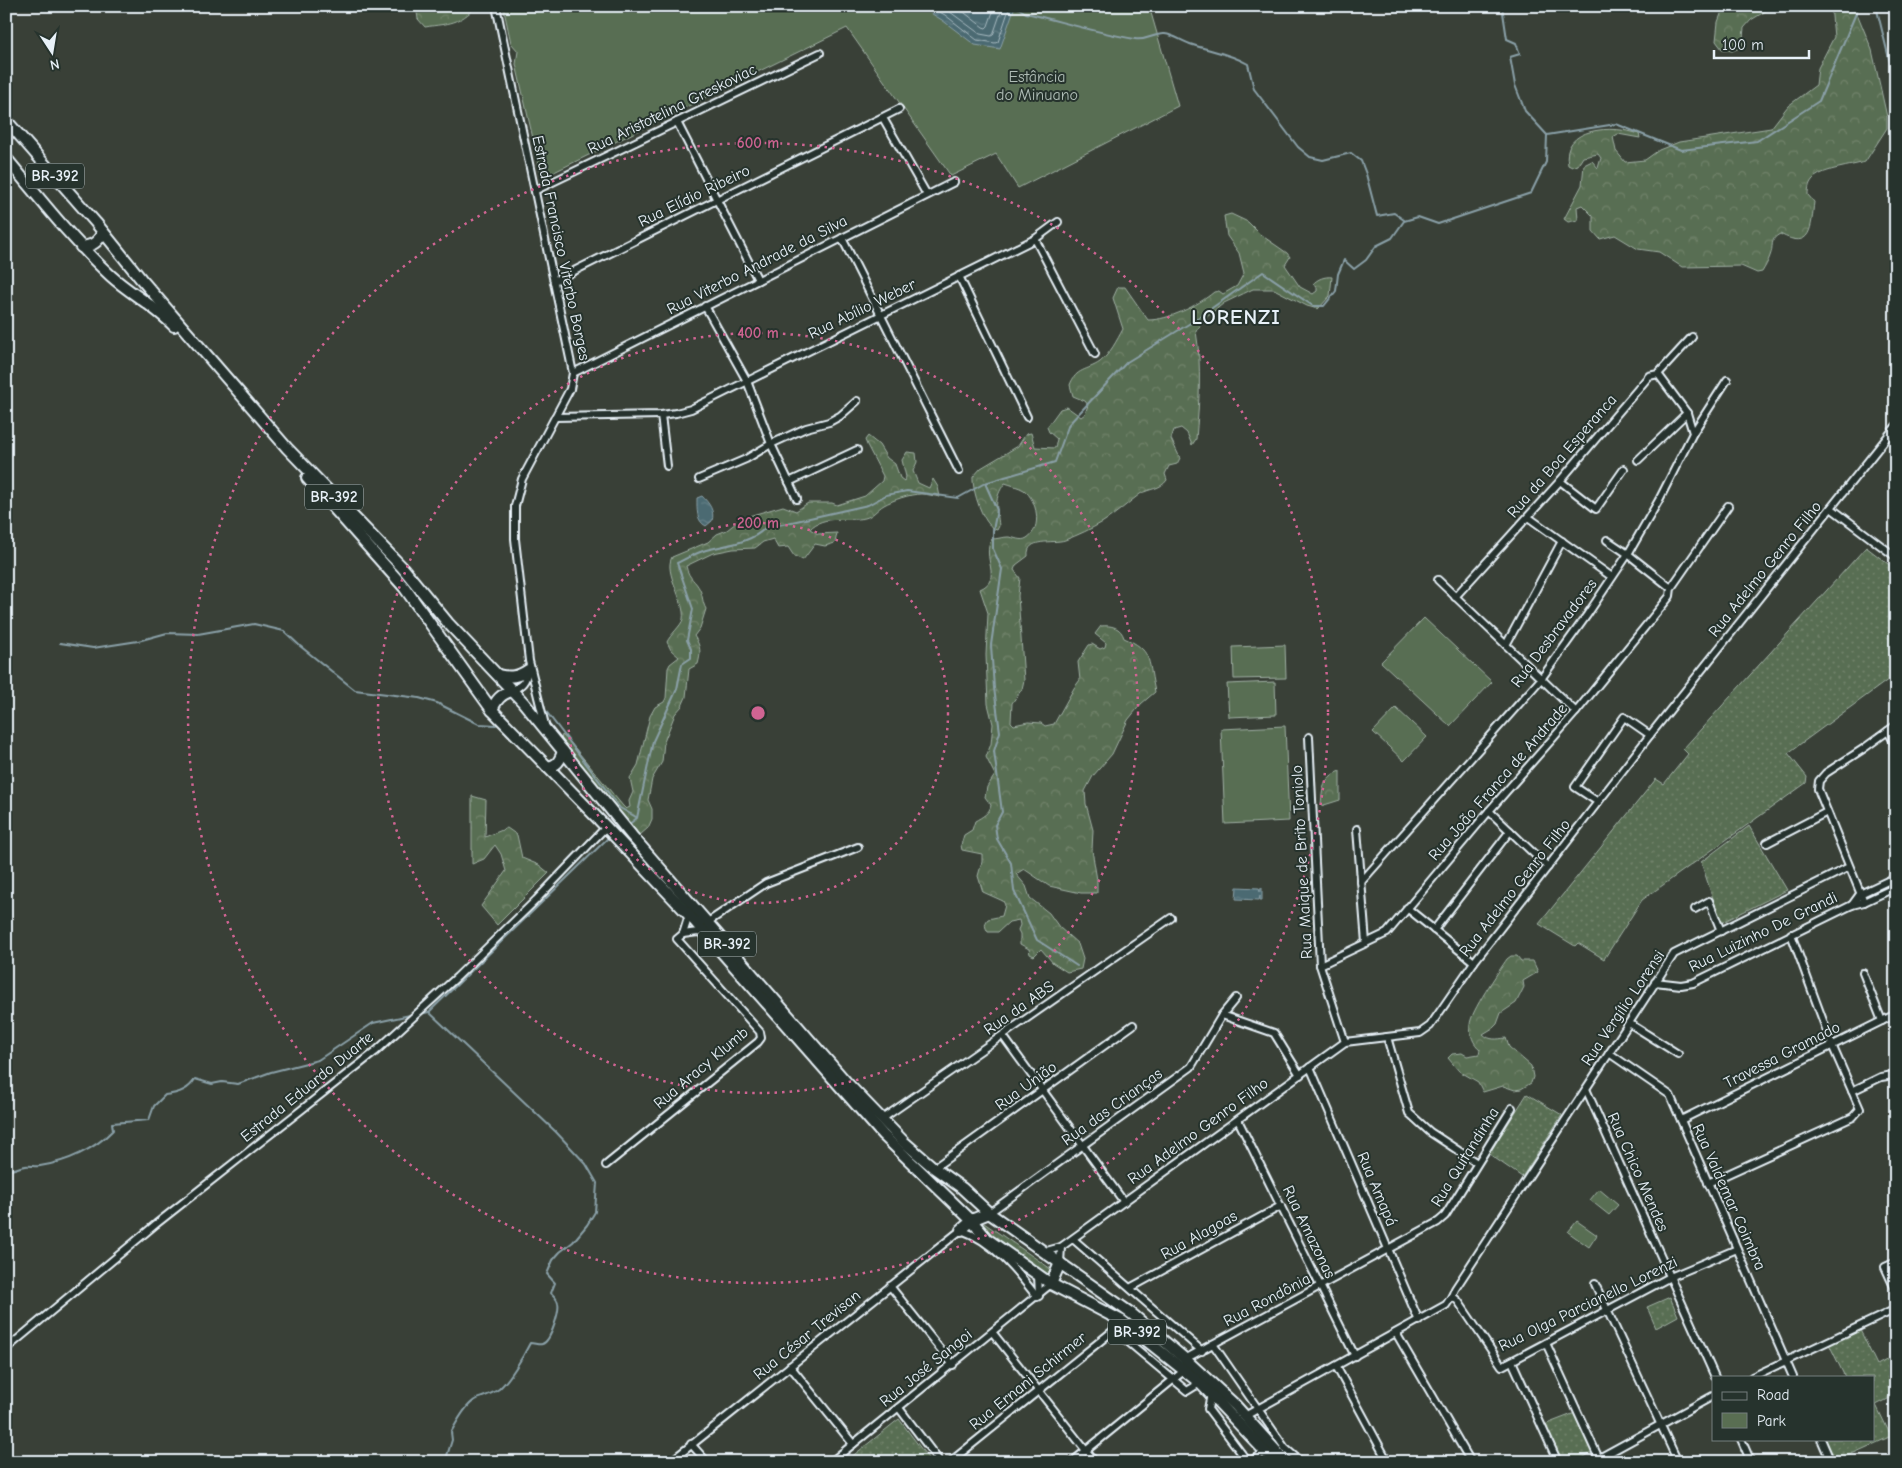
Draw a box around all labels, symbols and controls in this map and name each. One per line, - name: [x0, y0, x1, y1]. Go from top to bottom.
- north arrow: [28, 28, 78, 78]
- scale bar: [1714, 28, 1810, 60]
- text: 100 m: [1722, 36, 1764, 54]
- text: N: [48, 55, 61, 73]
- street label: Rua Aristotelina Greskoviac: [585, 60, 760, 158]
- park label: Estância do Minuano: [996, 68, 1078, 104]
- street label: Estrada Francisco Viterbo Borges: [528, 134, 594, 362]
- text: 600 m: [737, 134, 779, 152]
- street label: Rua Elídio Ribeiro: [635, 161, 753, 231]
- road number: BR-392: [26, 164, 84, 188]
- street label: Rua Viterbo Andrade da Silva: [664, 212, 850, 318]
- street label: Rua Abílio Weber: [805, 275, 919, 343]
- district label: LORENZI: [1191, 305, 1281, 329]
- text: 400 m: [737, 324, 779, 342]
- street label: Rua da Boa Esperanca: [1504, 391, 1620, 521]
- road number: BR-392: [305, 484, 363, 510]
- street label: Rua Adelmo Genro Filho: [1705, 498, 1825, 640]
- text: 200 m: [737, 514, 779, 532]
- street label: Rua Desbravadores: [1507, 575, 1601, 691]
- street label: Rua João Franca de Andrade: [1425, 700, 1571, 864]
- centre of rings: [749, 704, 767, 722]
- street label: Rua Maique de Brito Toniolo: [1288, 765, 1316, 959]
- street label: Rua Adelmo Genro Filho: [1456, 816, 1574, 960]
- street label: Rua Luizinho De Grandi: [1686, 888, 1840, 976]
- road number: BR-392: [698, 932, 756, 956]
- street label: Rua Vergílio Lorensi: [1578, 947, 1668, 1069]
- street label: Rua da ABS: [980, 977, 1058, 1039]
- street label: Travessa Gramado: [1721, 1018, 1843, 1092]
- street label: Rua Aracy Klumb: [650, 1023, 752, 1113]
- street label: Estrada Eduardo Duarte: [237, 1028, 377, 1146]
- street label: Rua União: [992, 1058, 1060, 1114]
- street label: Rua das Crianças: [1058, 1064, 1166, 1149]
- street label: Rua Adelmo Genro Filho: [1124, 1074, 1272, 1188]
- street label: Rua Quitandinha: [1427, 1104, 1503, 1210]
- street label: Rua Chico Mendes: [1604, 1110, 1672, 1235]
- street label: Rua Valdemar Coimbra: [1689, 1121, 1769, 1273]
- street label: Rua Amapá: [1353, 1149, 1401, 1229]
- street label: Rua Amazonas: [1279, 1183, 1339, 1282]
- street label: Rua Alagoas: [1158, 1207, 1240, 1263]
- street label: Rua Olga Parcianello Lorenzi: [1496, 1253, 1680, 1355]
- street label: Rua Rondônia: [1221, 1270, 1313, 1330]
- street label: Rua César Trevisan: [750, 1286, 864, 1384]
- road number: BR-392: [1108, 1320, 1166, 1344]
- street label: Rua José Sangoi: [876, 1325, 976, 1411]
- street label: Rua Ernani Schirmer: [966, 1328, 1090, 1434]
- legend: [1712, 1376, 1874, 1440]
- text: Road: [1757, 1386, 1789, 1404]
- text: Park: [1757, 1412, 1786, 1430]

